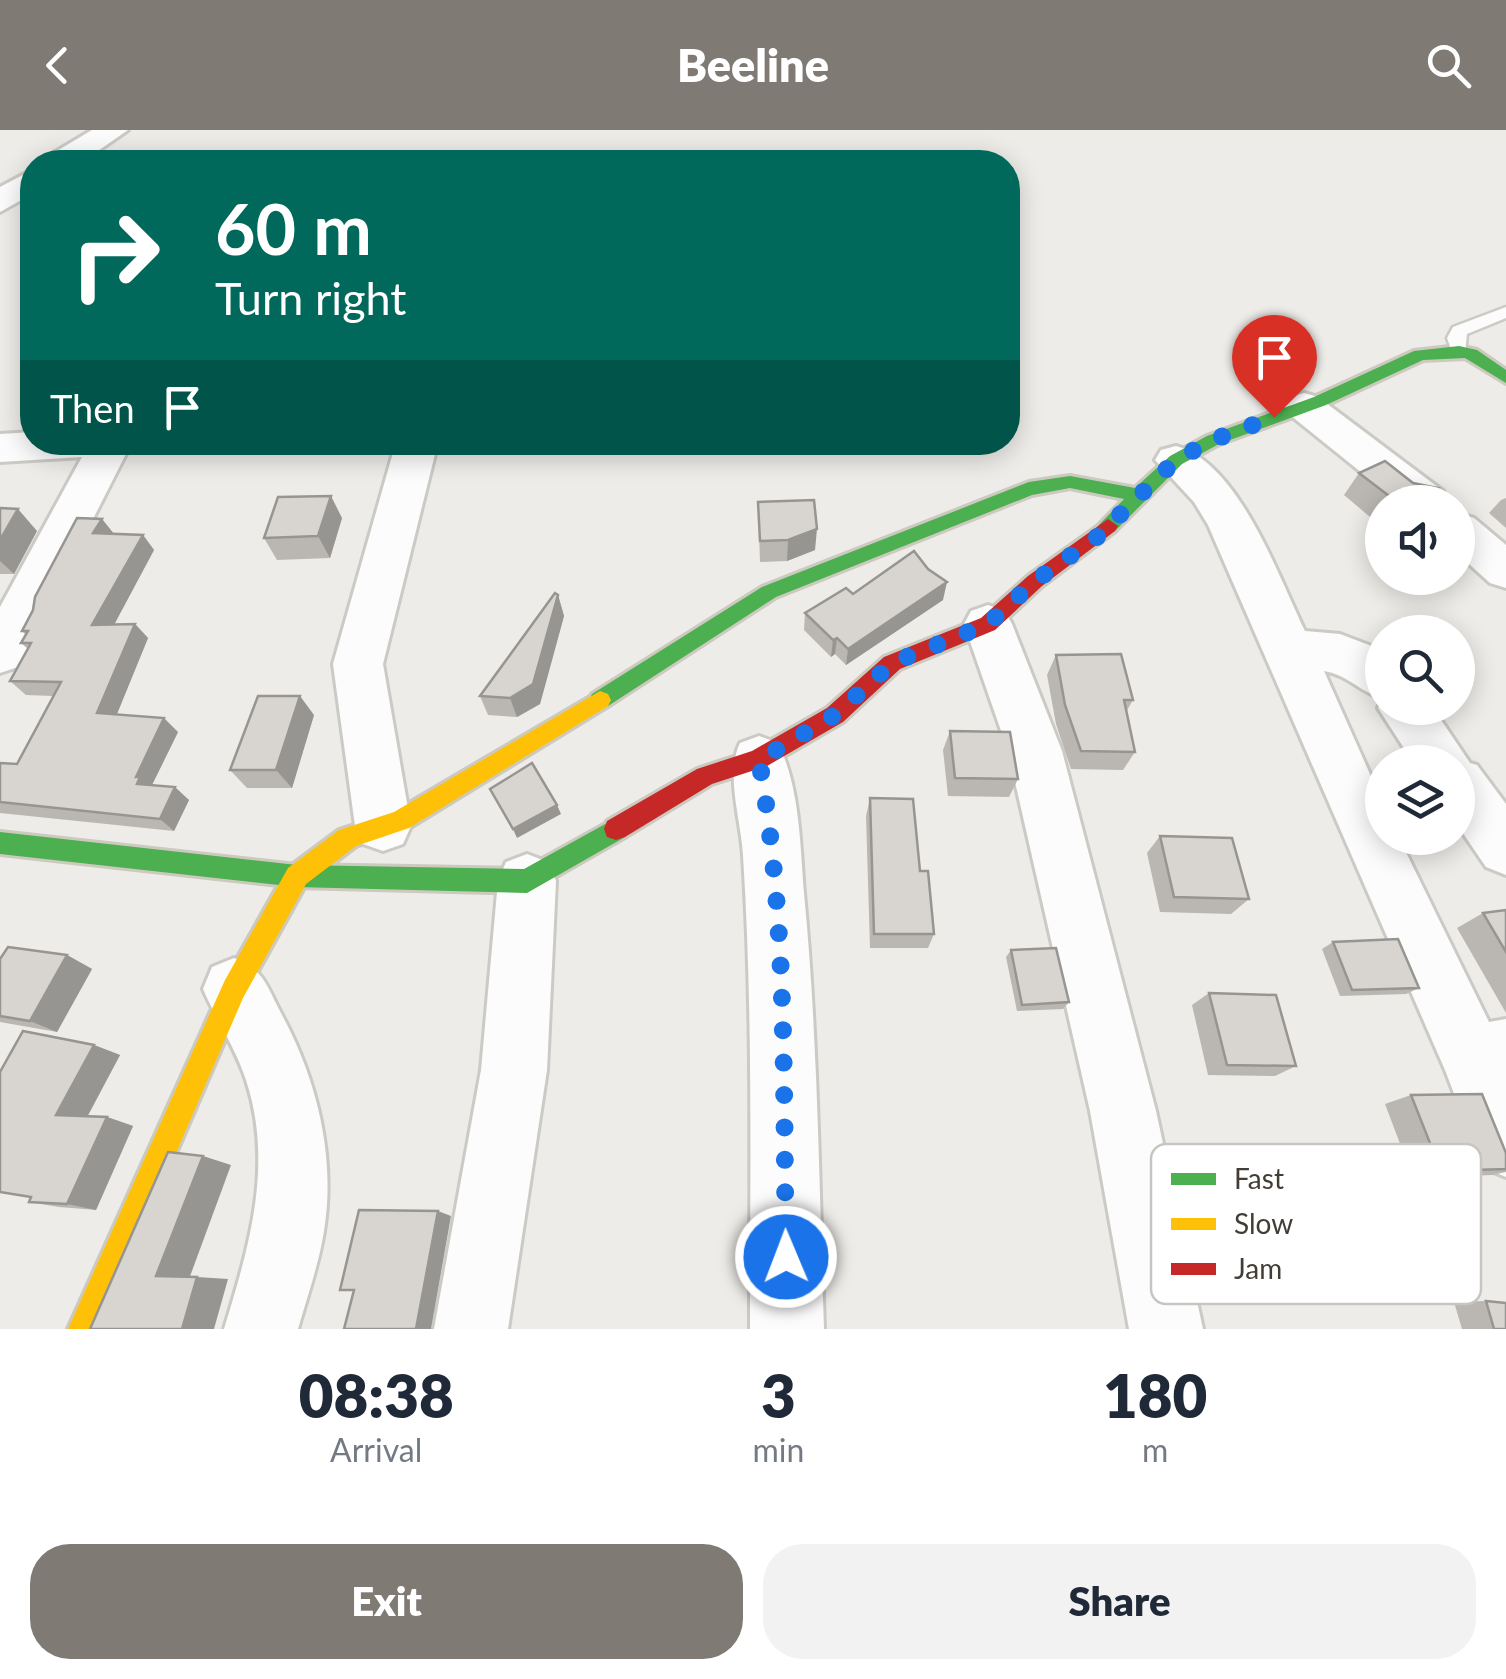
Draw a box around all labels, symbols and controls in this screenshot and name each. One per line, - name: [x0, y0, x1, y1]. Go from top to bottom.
- icon: back: [30, 38, 85, 93]
- text: Beeline: [677, 38, 829, 92]
- icon: search: [1421, 38, 1476, 93]
- text: 60 m: [215, 186, 372, 270]
- icon: right: [50, 190, 180, 320]
- text: Turn right: [215, 271, 406, 325]
- pin: [1232, 315, 1317, 418]
- icon: arrive: [1247, 330, 1302, 385]
- icon: arrive: [155, 380, 210, 435]
- text: Then: [50, 385, 135, 431]
- map controls: [1365, 485, 1475, 855]
- button: sound: [1365, 485, 1475, 595]
- button: search: [1365, 615, 1475, 725]
- button: layers: [1365, 745, 1475, 855]
- legend: [1151, 1144, 1481, 1304]
- text: Fast: [1234, 1161, 1284, 1195]
- position arrow: [734, 1205, 838, 1309]
- text: Slow: [1234, 1206, 1293, 1240]
- text: Jam: [1234, 1251, 1282, 1285]
- text: 08:38: [299, 1359, 454, 1431]
- text: 3: [761, 1359, 796, 1431]
- text: 180: [1103, 1359, 1207, 1431]
- text: Arrival: [330, 1430, 422, 1469]
- text: min: [752, 1430, 804, 1469]
- text: m: [1142, 1430, 1168, 1469]
- button: Exit: [30, 1544, 743, 1659]
- button: Share: [763, 1544, 1476, 1659]

